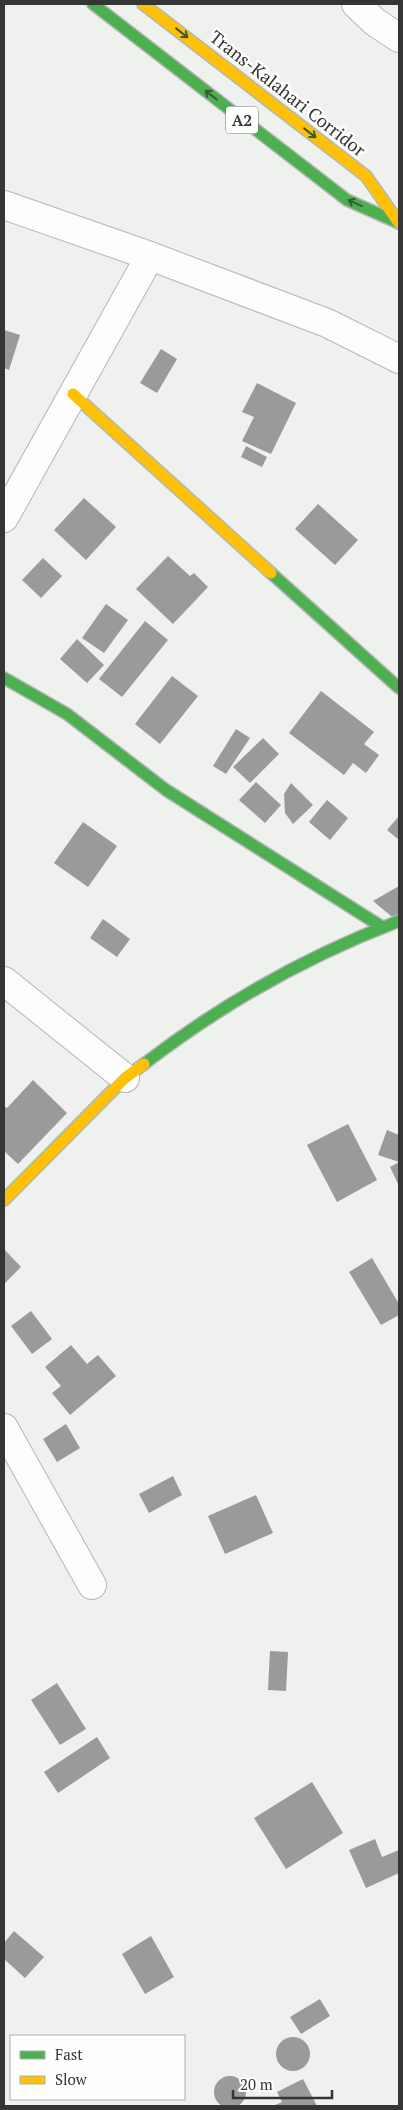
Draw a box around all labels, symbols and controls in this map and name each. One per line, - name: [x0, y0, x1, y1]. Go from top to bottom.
- street label: Trans-Kalahari Corridor: [205, 25, 371, 161]
- one-way arrow: [175, 28, 188, 39]
- one-way arrow: [205, 90, 218, 101]
- road number: A2: [226, 106, 258, 134]
- one-way arrow: [303, 127, 316, 138]
- one-way arrow: [348, 198, 363, 208]
- legend: [10, 2035, 185, 2100]
- text: Fast: [55, 2044, 83, 2064]
- scale bar: [233, 2068, 332, 2100]
- text: Slow: [55, 2069, 88, 2089]
- text: 20 m: [240, 2074, 273, 2094]

